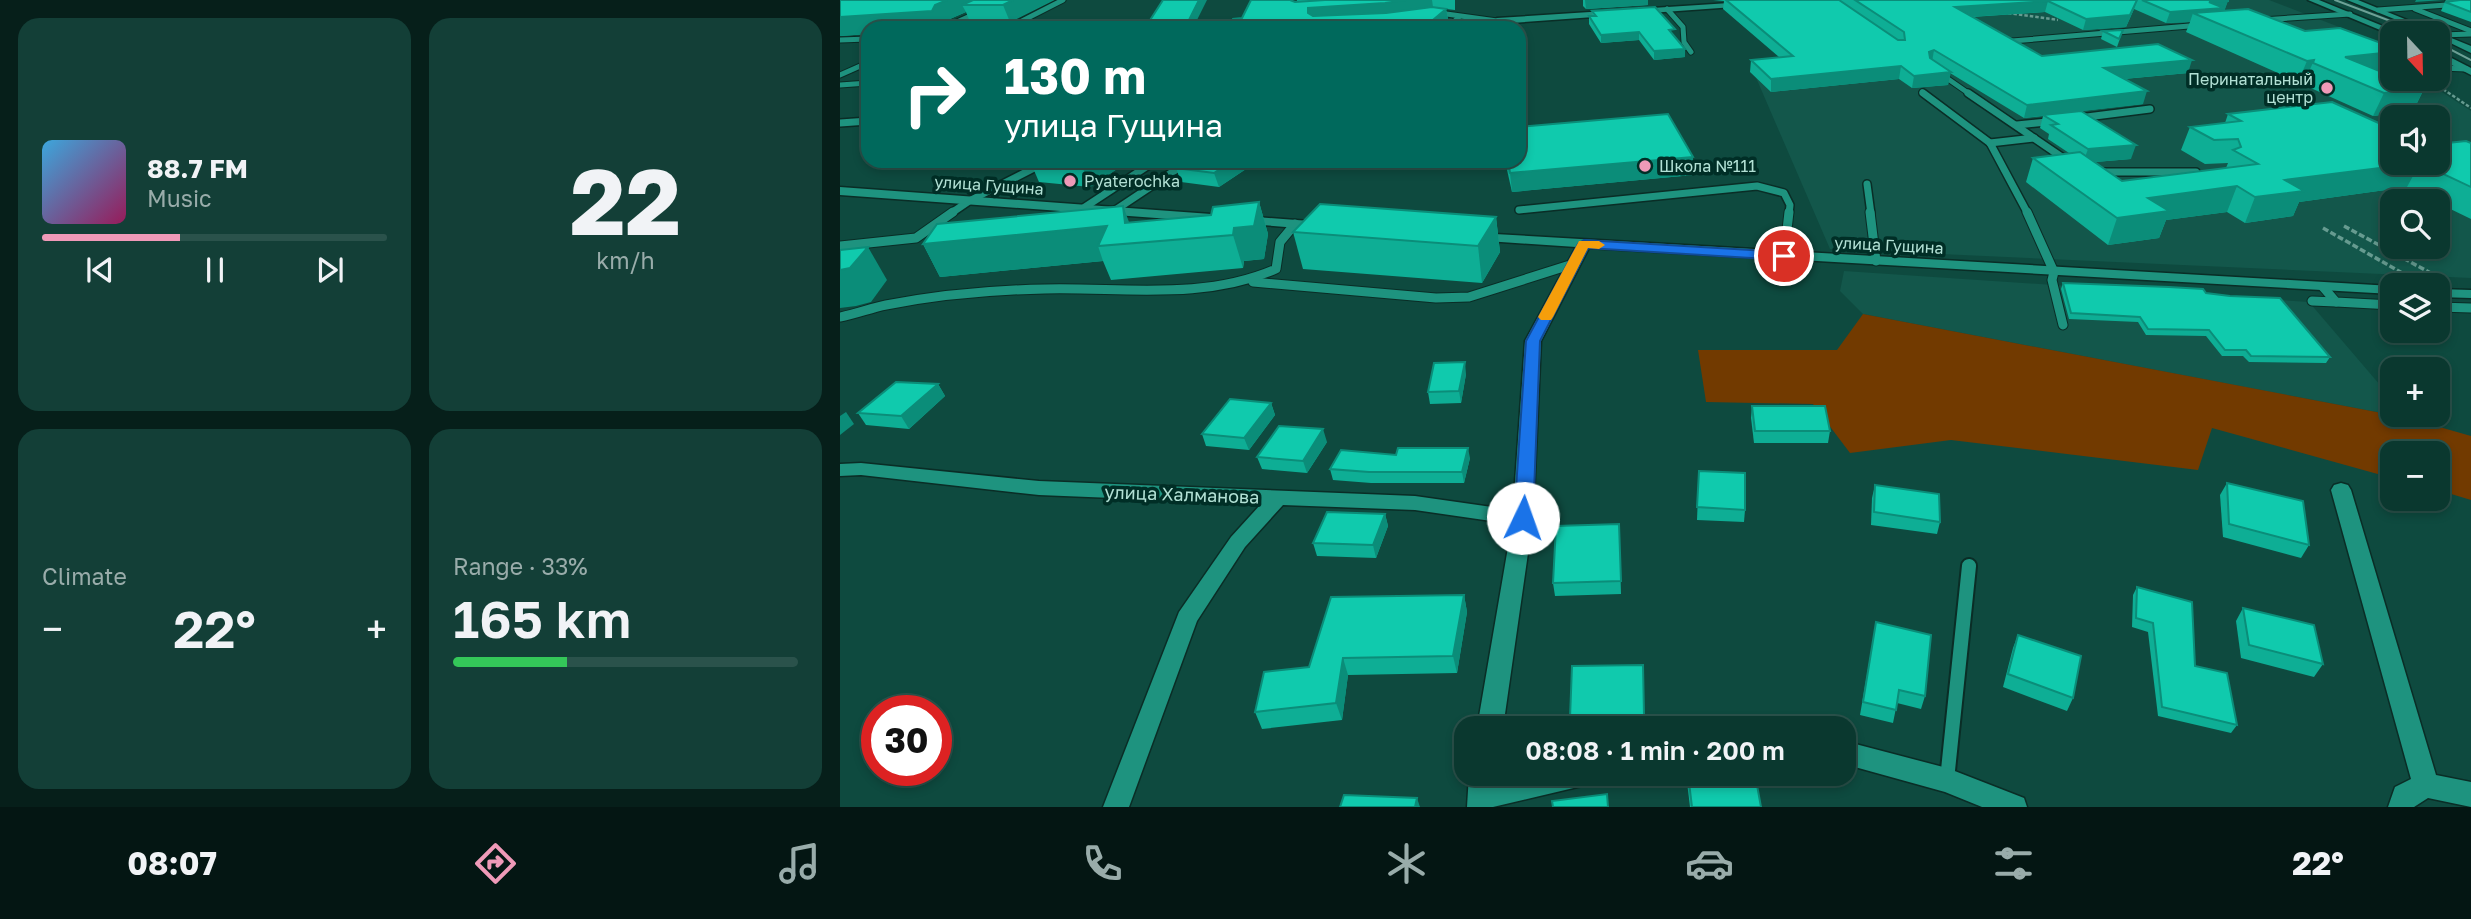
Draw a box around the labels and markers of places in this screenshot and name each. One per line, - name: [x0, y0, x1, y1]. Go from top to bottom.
- place label: Перинатальный центр: [2188, 69, 2313, 107]
- marker: Перинатальный центр: [2319, 80, 2335, 96]
- place label: Школа №111: [1659, 156, 1756, 176]
- marker: Школа №111: [1637, 158, 1653, 174]
- place label: Pyaterochka: [1084, 171, 1180, 191]
- marker: Pyaterochka: [1062, 173, 1078, 189]
- pin: [1754, 226, 1814, 286]

